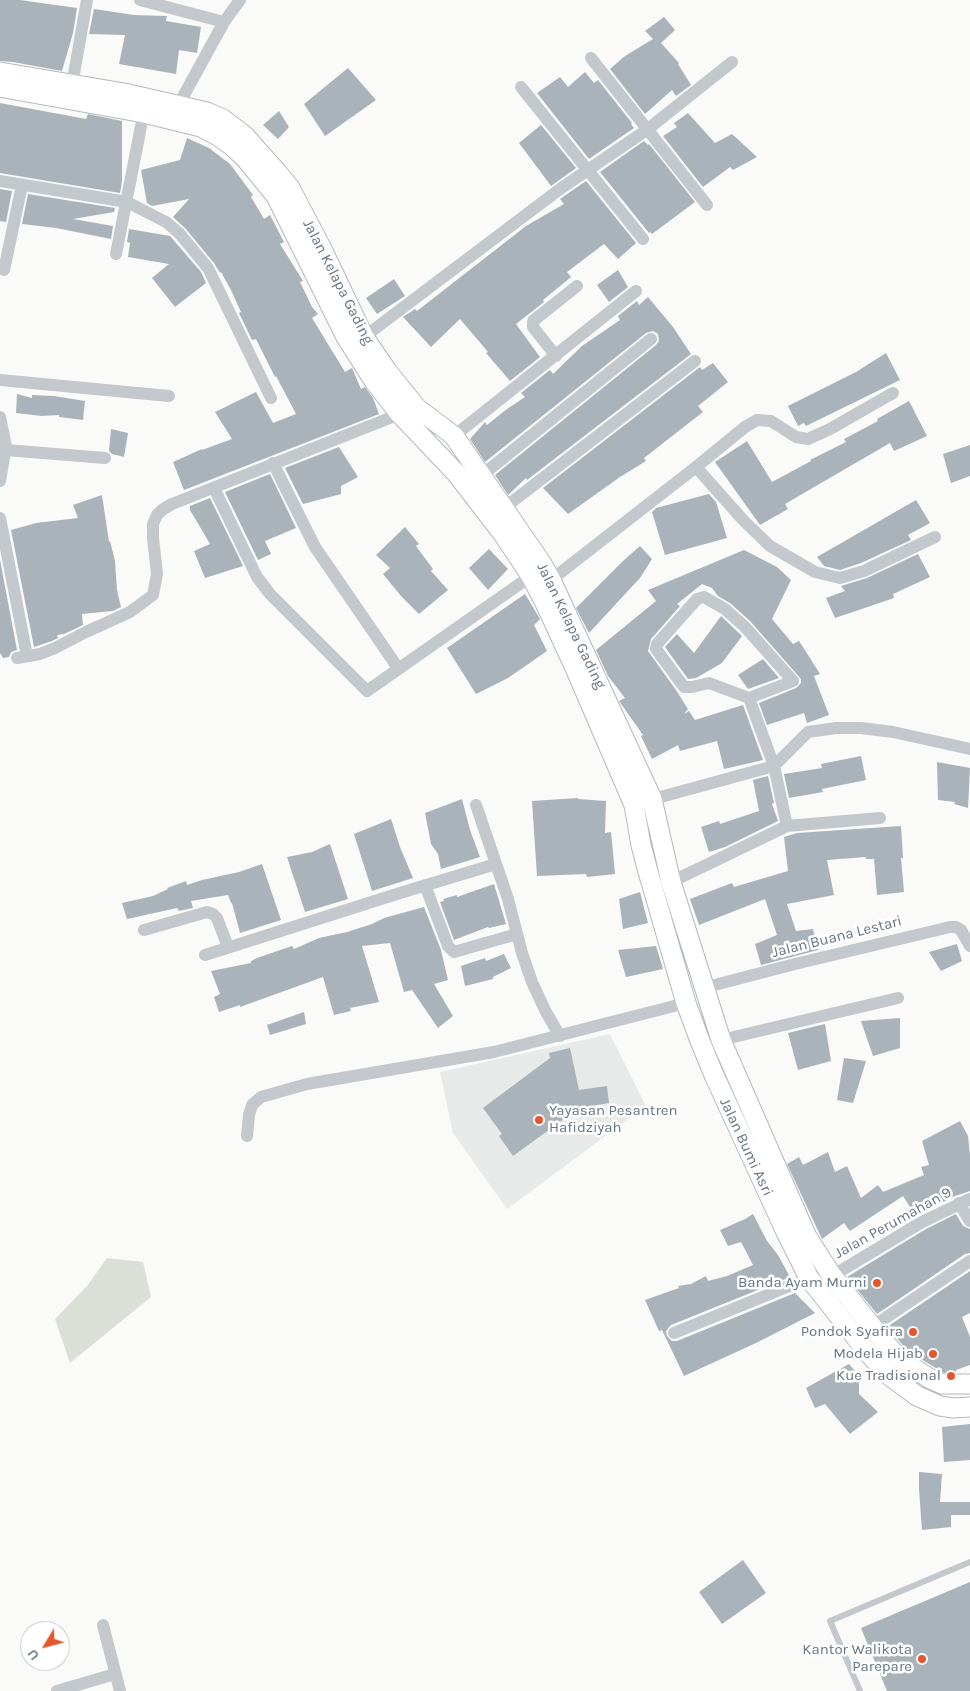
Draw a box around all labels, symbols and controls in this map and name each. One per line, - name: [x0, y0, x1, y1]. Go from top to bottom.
- street label: Jalan Kelapa Gading: [299, 216, 377, 348]
- street label: Jalan Kelapa Gading: [533, 560, 609, 692]
- street label: Jalan Buana Lestari: [770, 912, 904, 962]
- street label: Jalan Bumi Asri: [715, 1095, 777, 1199]
- place label: Yayasan Pesantren Hafidziyah: [549, 1102, 678, 1137]
- marker: Yayasan Pesantren Hafidziyah: [533, 1114, 545, 1126]
- street label: Jalan Perumahan 9: [831, 1183, 955, 1263]
- place label: Banda Ayam Murni: [738, 1274, 867, 1292]
- marker: Banda Ayam Murni: [871, 1277, 883, 1289]
- place label: Pondok Syafira: [801, 1323, 903, 1341]
- marker: Pondok Syafira: [907, 1326, 919, 1338]
- place label: Modela Hijab: [833, 1345, 923, 1363]
- marker: Modela Hijab: [927, 1348, 939, 1360]
- place label: Kue Tradisional: [836, 1367, 941, 1385]
- marker: Kue Tradisional: [945, 1370, 957, 1382]
- north arrow: [20, 1621, 70, 1671]
- place label: Kantor Walikota Parepare: [802, 1641, 912, 1676]
- text: U: [24, 1646, 43, 1664]
- marker: Kantor Walikota Parepare: [916, 1653, 928, 1665]

